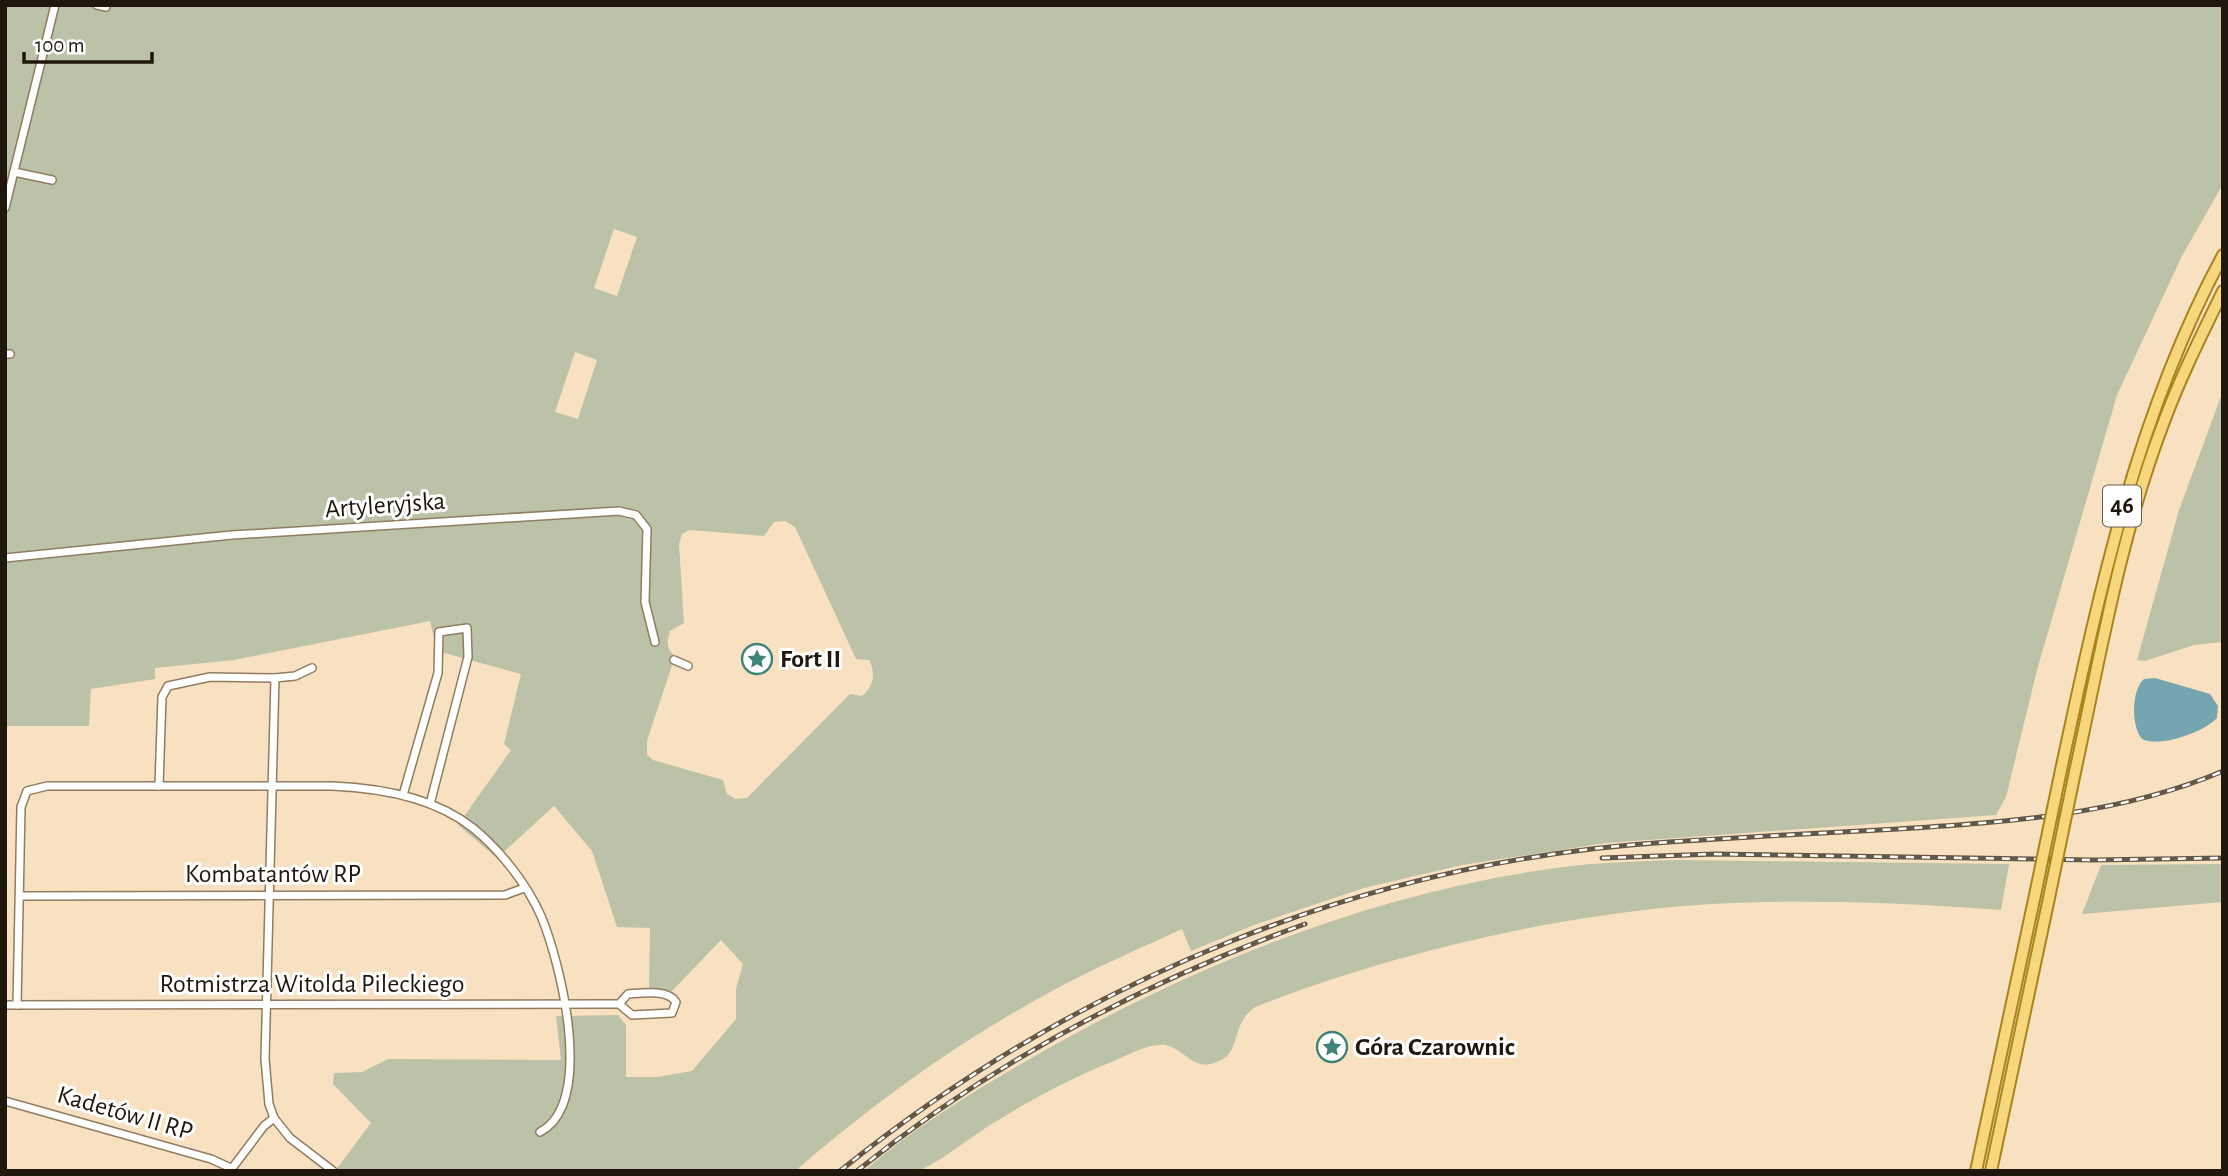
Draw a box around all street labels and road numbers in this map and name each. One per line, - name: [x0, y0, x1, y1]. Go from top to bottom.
- road number: 46: [2103, 486, 2141, 526]
- street label: Artyleryjska: [324, 488, 446, 522]
- street label: Kombatantów RP: [185, 861, 361, 887]
- street label: Rotmistrza Witolda Pileckiego: [160, 971, 464, 997]
- street label: Kadetów II RP: [54, 1081, 196, 1145]

